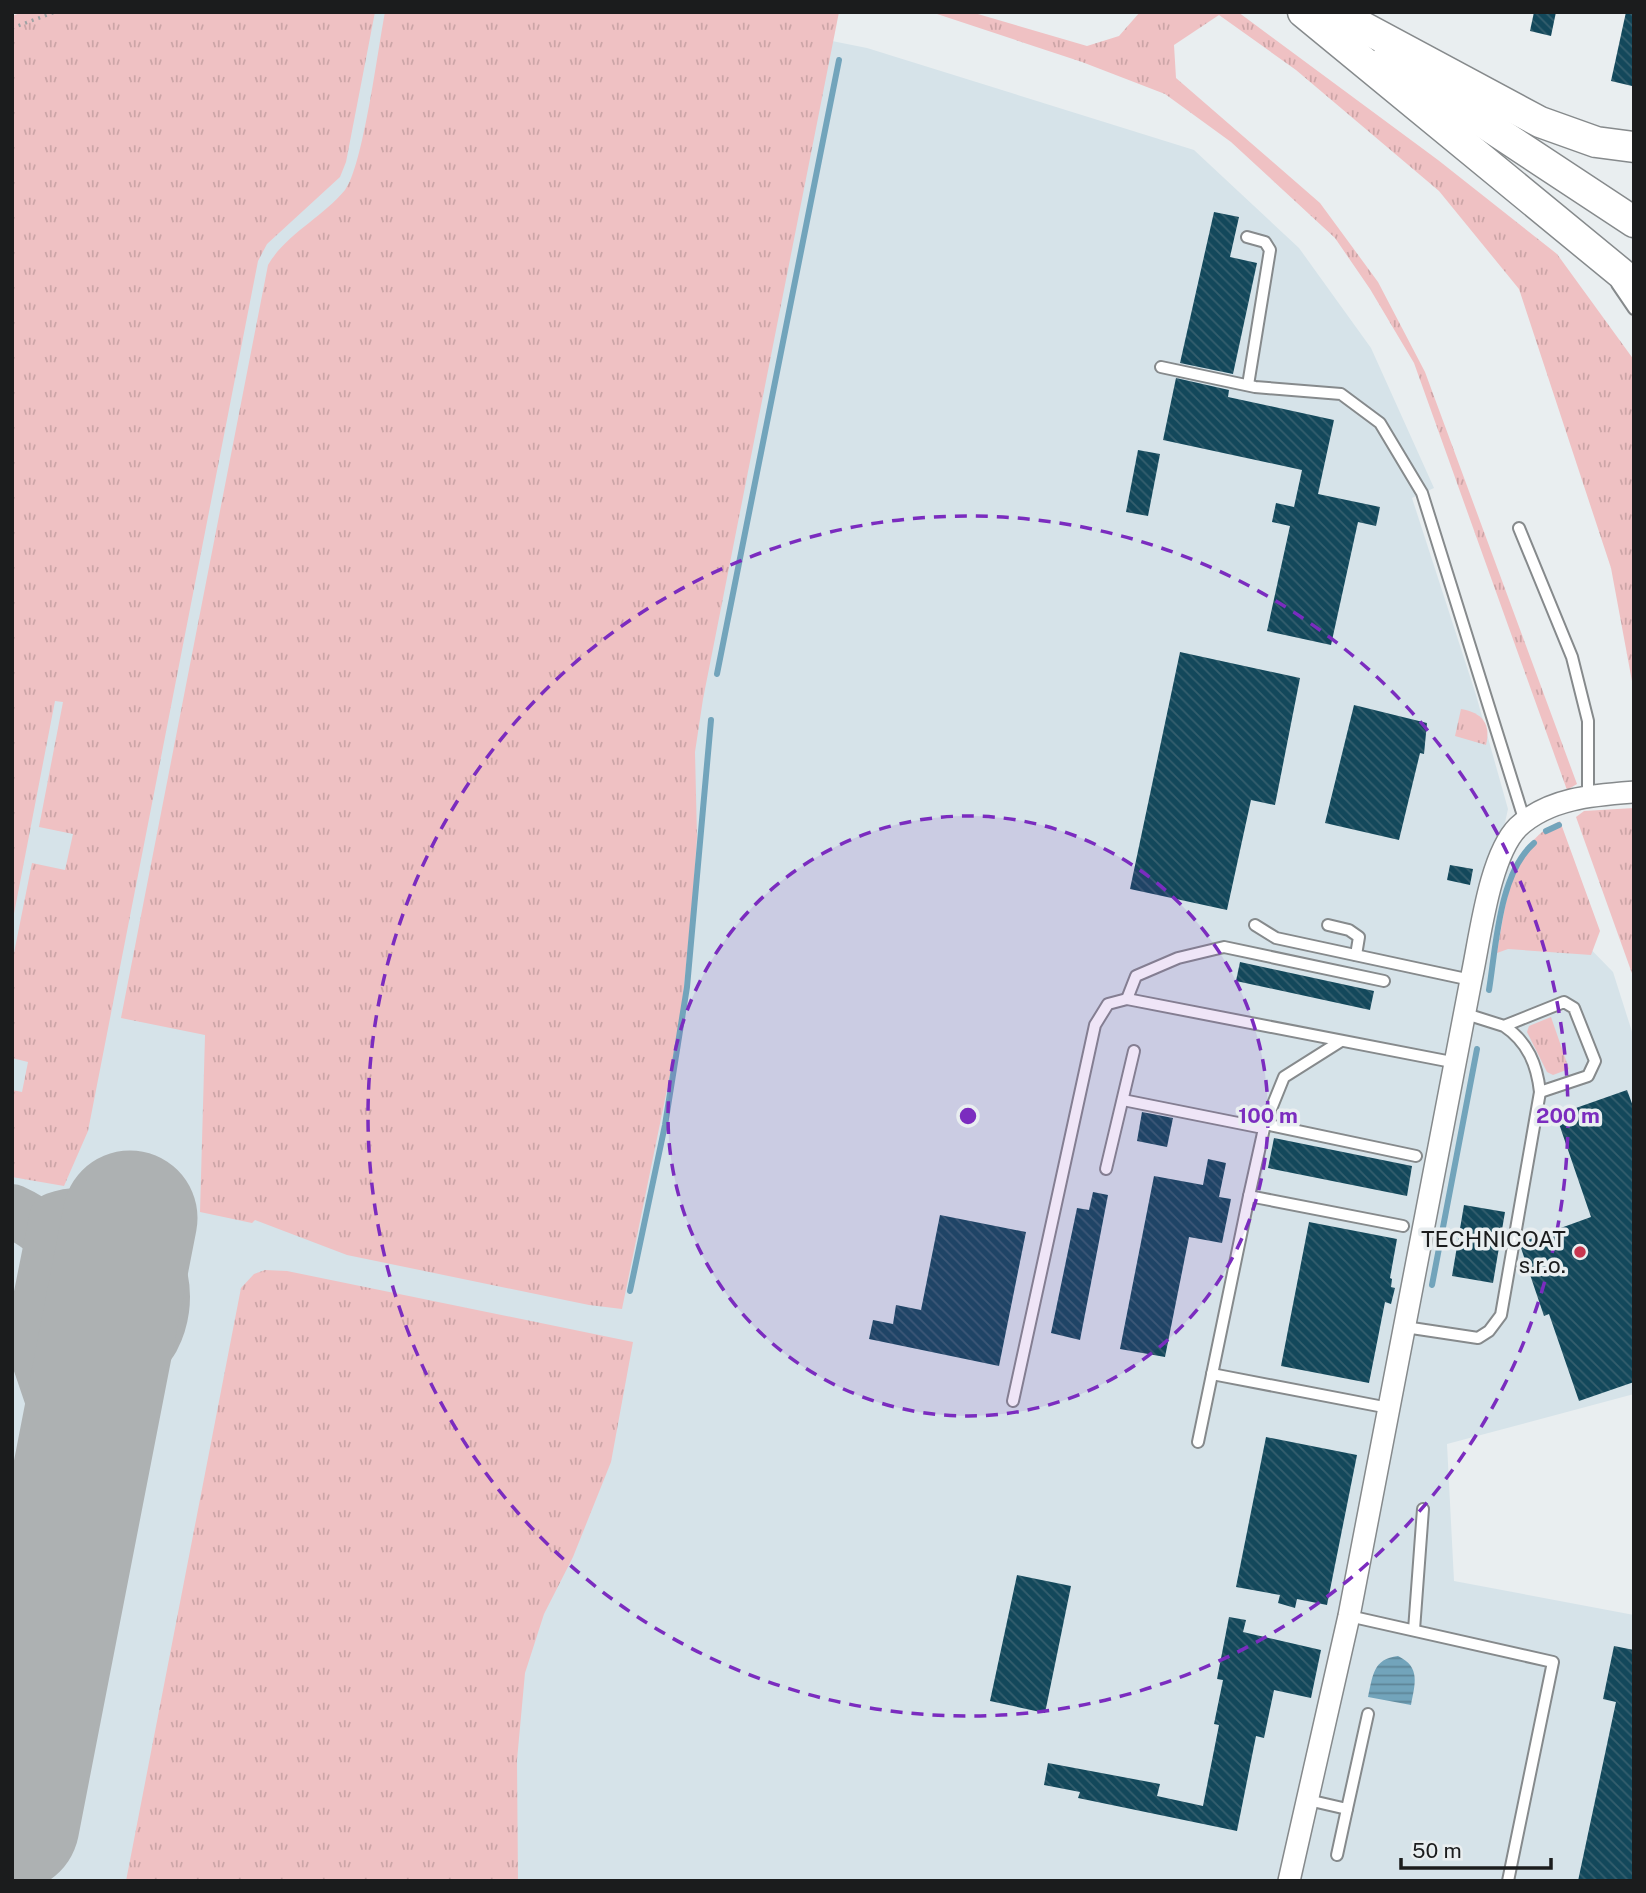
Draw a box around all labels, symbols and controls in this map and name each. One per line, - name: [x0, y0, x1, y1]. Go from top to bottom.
- text: 100 m: [1238, 1103, 1298, 1128]
- text: 200 m: [1536, 1103, 1600, 1128]
- centre of rings: [956, 1104, 980, 1128]
- place label: TECHNICOAT s.r.o.: [1421, 1225, 1566, 1278]
- marker: TECHNICOAT s.r.o.: [1572, 1244, 1588, 1260]
- scale bar: [1401, 1826, 1552, 1870]
- text: 50 m: [1412, 1838, 1462, 1863]

